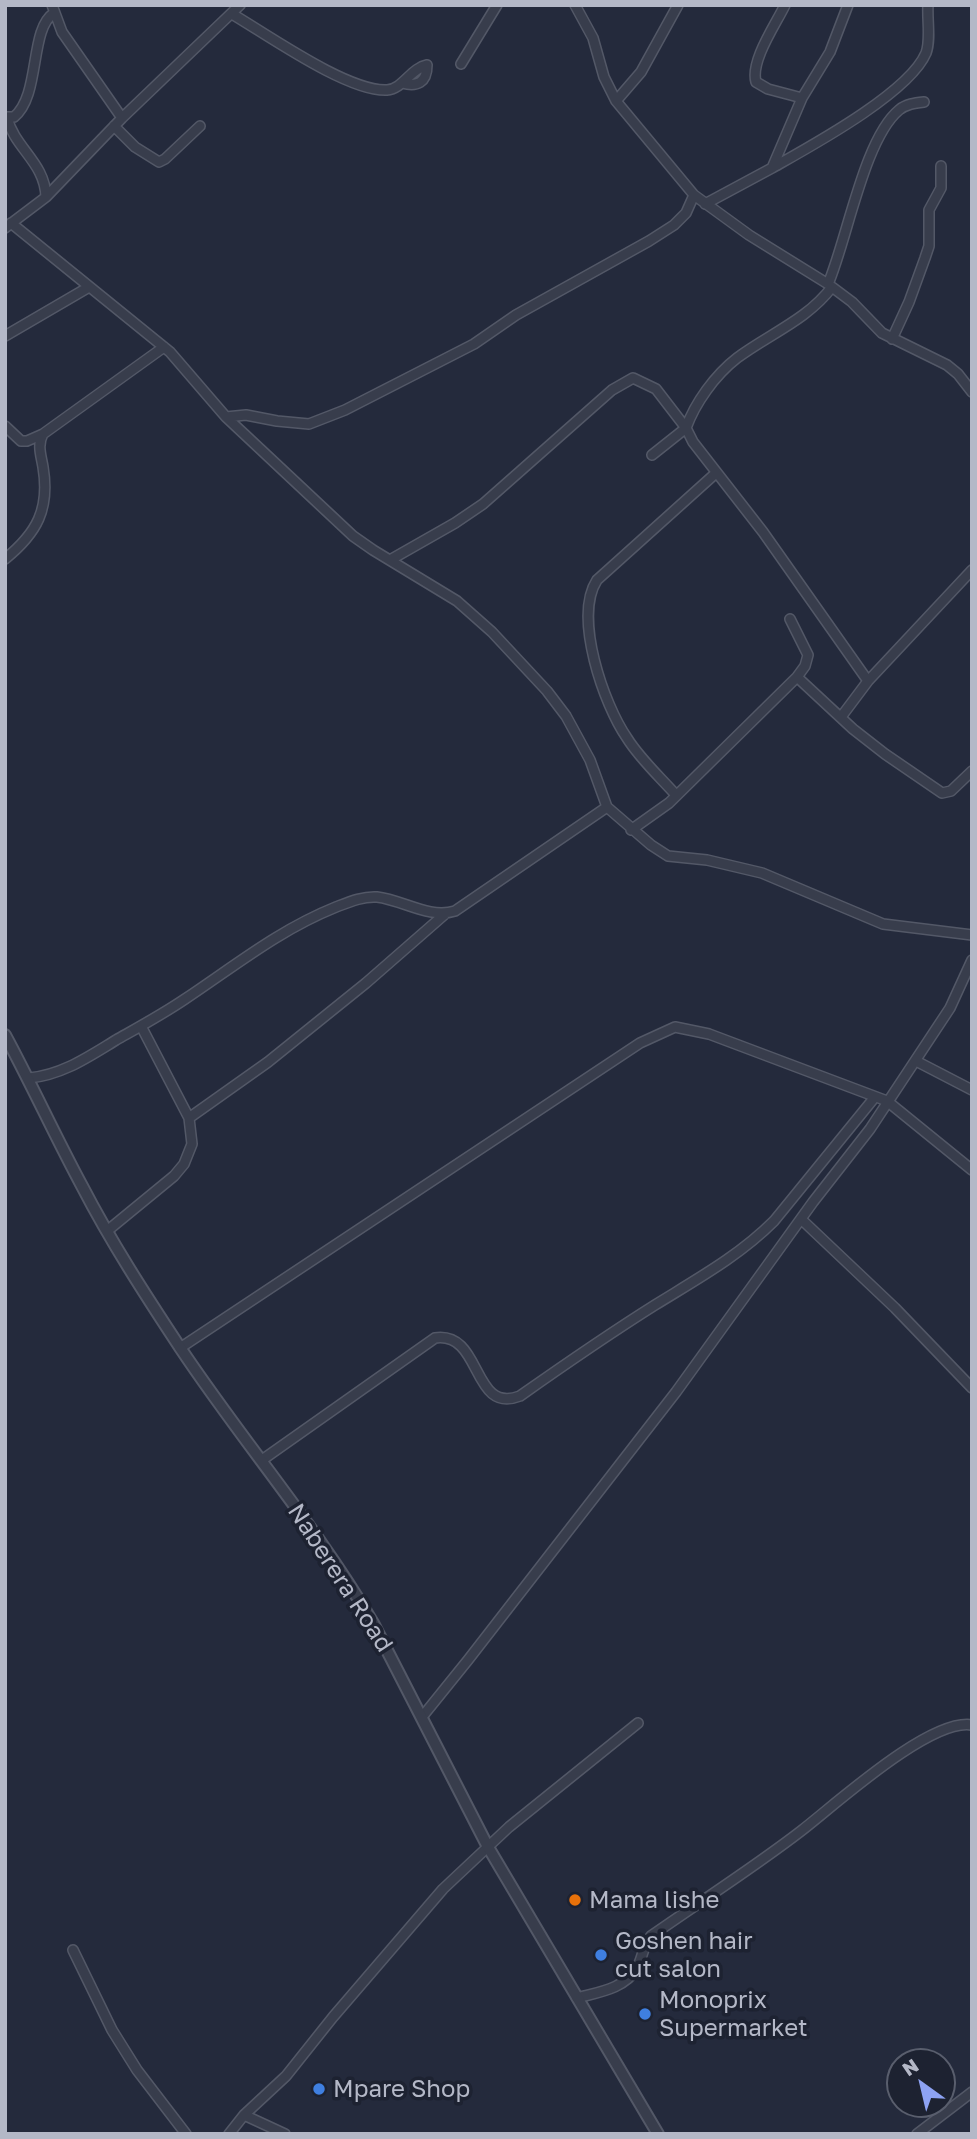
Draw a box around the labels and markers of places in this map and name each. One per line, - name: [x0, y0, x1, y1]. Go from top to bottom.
- place label: Mama lishe: [589, 1886, 720, 1914]
- marker: Mama lishe: [567, 1892, 583, 1908]
- place label: Goshen hair cut salon: [615, 1927, 753, 1983]
- marker: Goshen hair cut salon: [593, 1947, 609, 1963]
- place label: Monoprix Supermarket: [659, 1986, 808, 2042]
- marker: Monoprix Supermarket: [637, 2006, 653, 2022]
- place label: Mpare Shop: [333, 2075, 470, 2103]
- marker: Mpare Shop: [311, 2081, 327, 2097]

